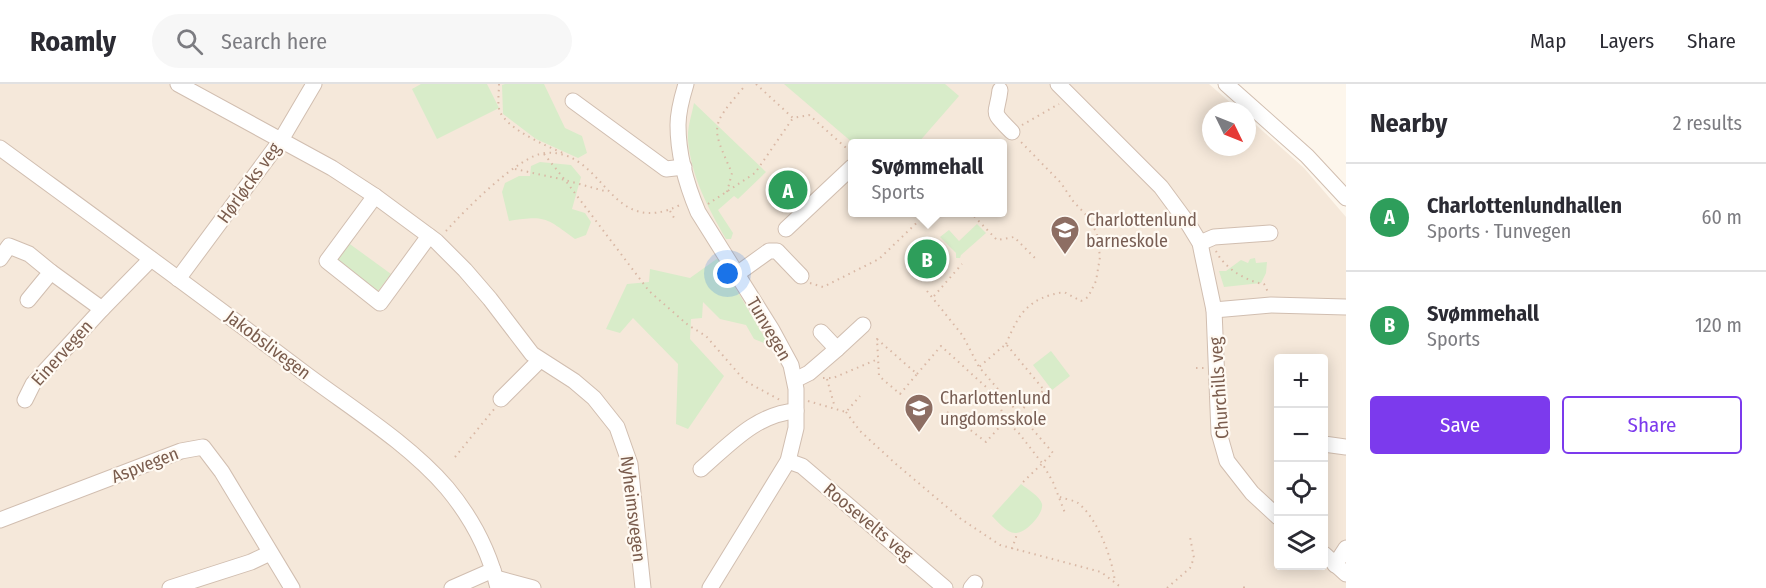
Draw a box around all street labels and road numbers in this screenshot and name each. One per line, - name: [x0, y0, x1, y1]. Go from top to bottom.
- street label: Hørløcks veg: [212, 138, 286, 227]
- street label: Tunvegen: [742, 293, 796, 365]
- street label: Jakobslivegen: [221, 306, 315, 384]
- street label: Einervegen: [27, 316, 97, 390]
- street label: Churchills veg: [1204, 336, 1234, 440]
- street label: Aspvegen: [108, 442, 182, 488]
- street label: Nyheimsvegen: [616, 455, 650, 563]
- street label: Roosevelts veg: [819, 478, 917, 566]

